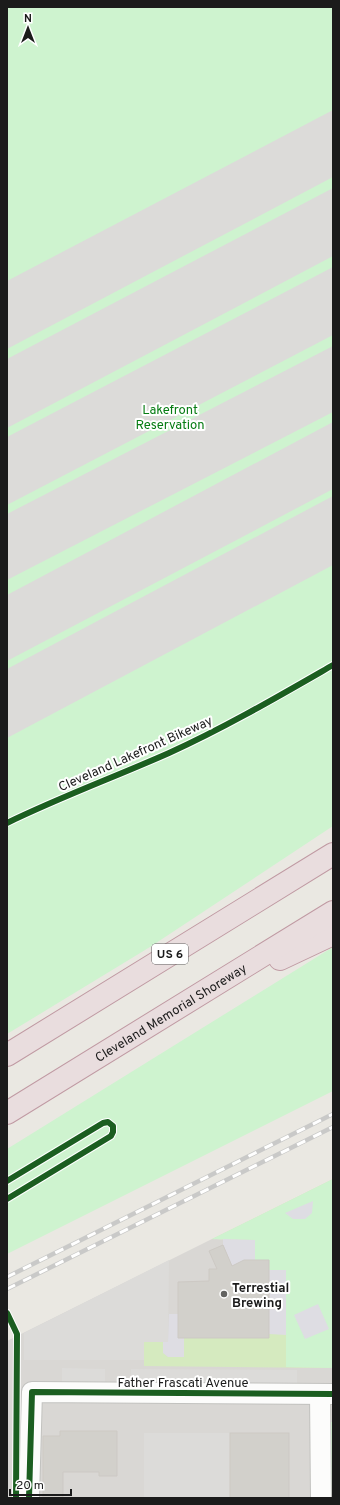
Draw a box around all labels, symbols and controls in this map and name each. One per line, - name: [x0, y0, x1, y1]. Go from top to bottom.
- north arrow: [8, 8, 48, 48]
- text: N: [24, 12, 32, 26]
- park label: Lakefront Reservation: [136, 403, 204, 434]
- street label: Cleveland Lakefront Bikeway: [56, 713, 216, 796]
- road number: US 6: [152, 944, 188, 964]
- street label: Cleveland Memorial Shoreway: [93, 961, 250, 1067]
- place label: Terrestial Brewing: [232, 1281, 289, 1312]
- marker: Terrestial Brewing: [219, 1289, 229, 1299]
- street label: Father Frascati Avenue: [117, 1376, 249, 1392]
- scale bar: [10, 1471, 71, 1497]
- text: 20 m: [16, 1478, 44, 1494]

